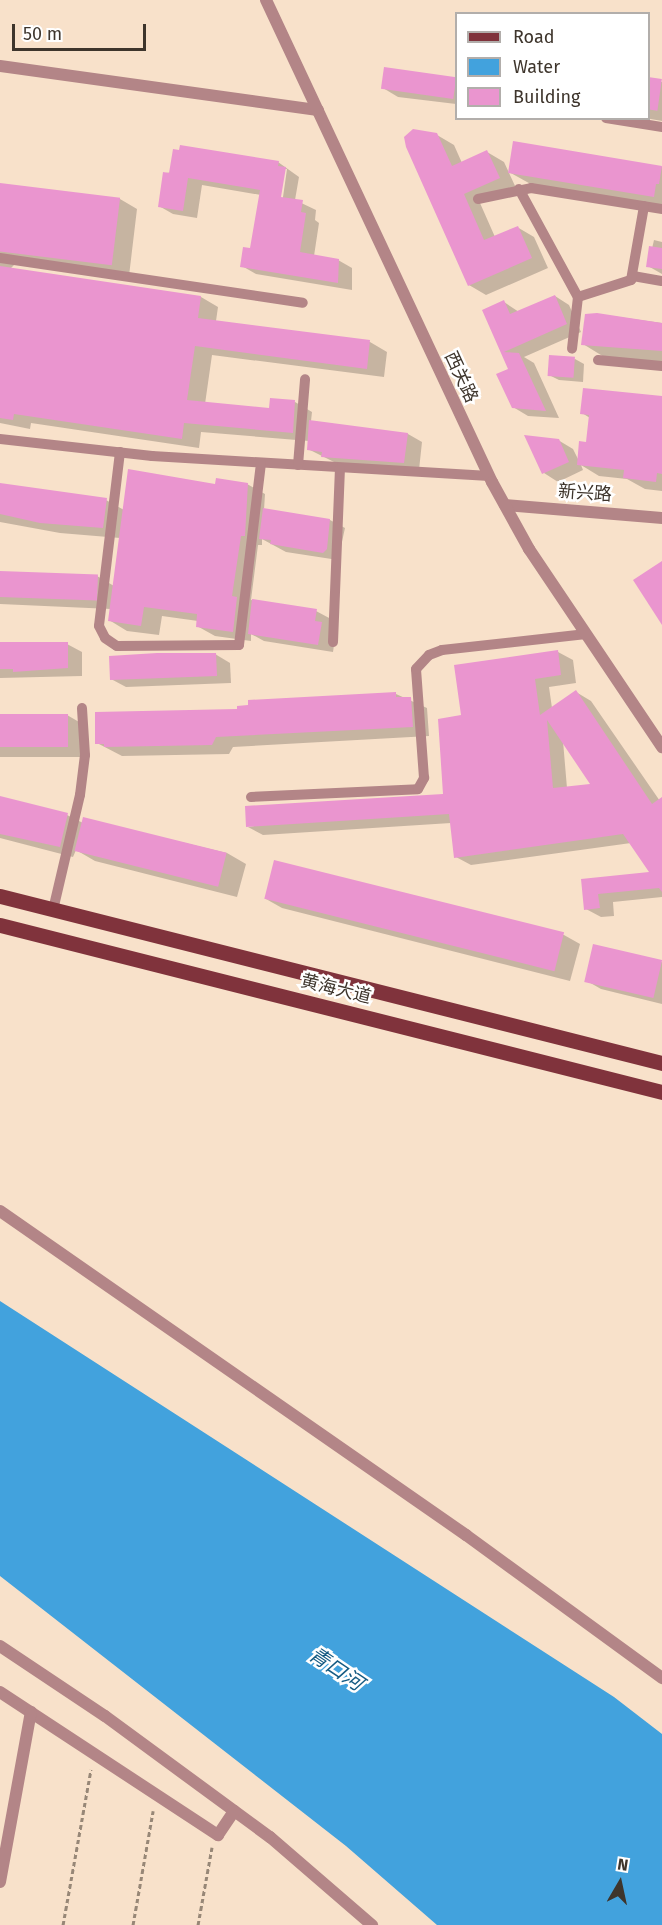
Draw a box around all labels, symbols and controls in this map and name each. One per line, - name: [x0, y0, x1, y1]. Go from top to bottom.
- scale bar: [15, 12, 148, 50]
- legend: [455, 12, 650, 120]
- text: 50 m: [23, 23, 62, 45]
- text: Road: [513, 26, 555, 48]
- text: Water: [513, 56, 560, 78]
- text: Building: [513, 86, 580, 108]
- street label: 西关路: [440, 348, 482, 406]
- street label: 新兴路: [557, 480, 613, 506]
- street label: 黄海大道: [298, 970, 374, 1008]
- water label: 青口河: [304, 1642, 368, 1696]
- north arrow: [590, 1853, 650, 1913]
- text: N: [616, 1855, 630, 1875]

